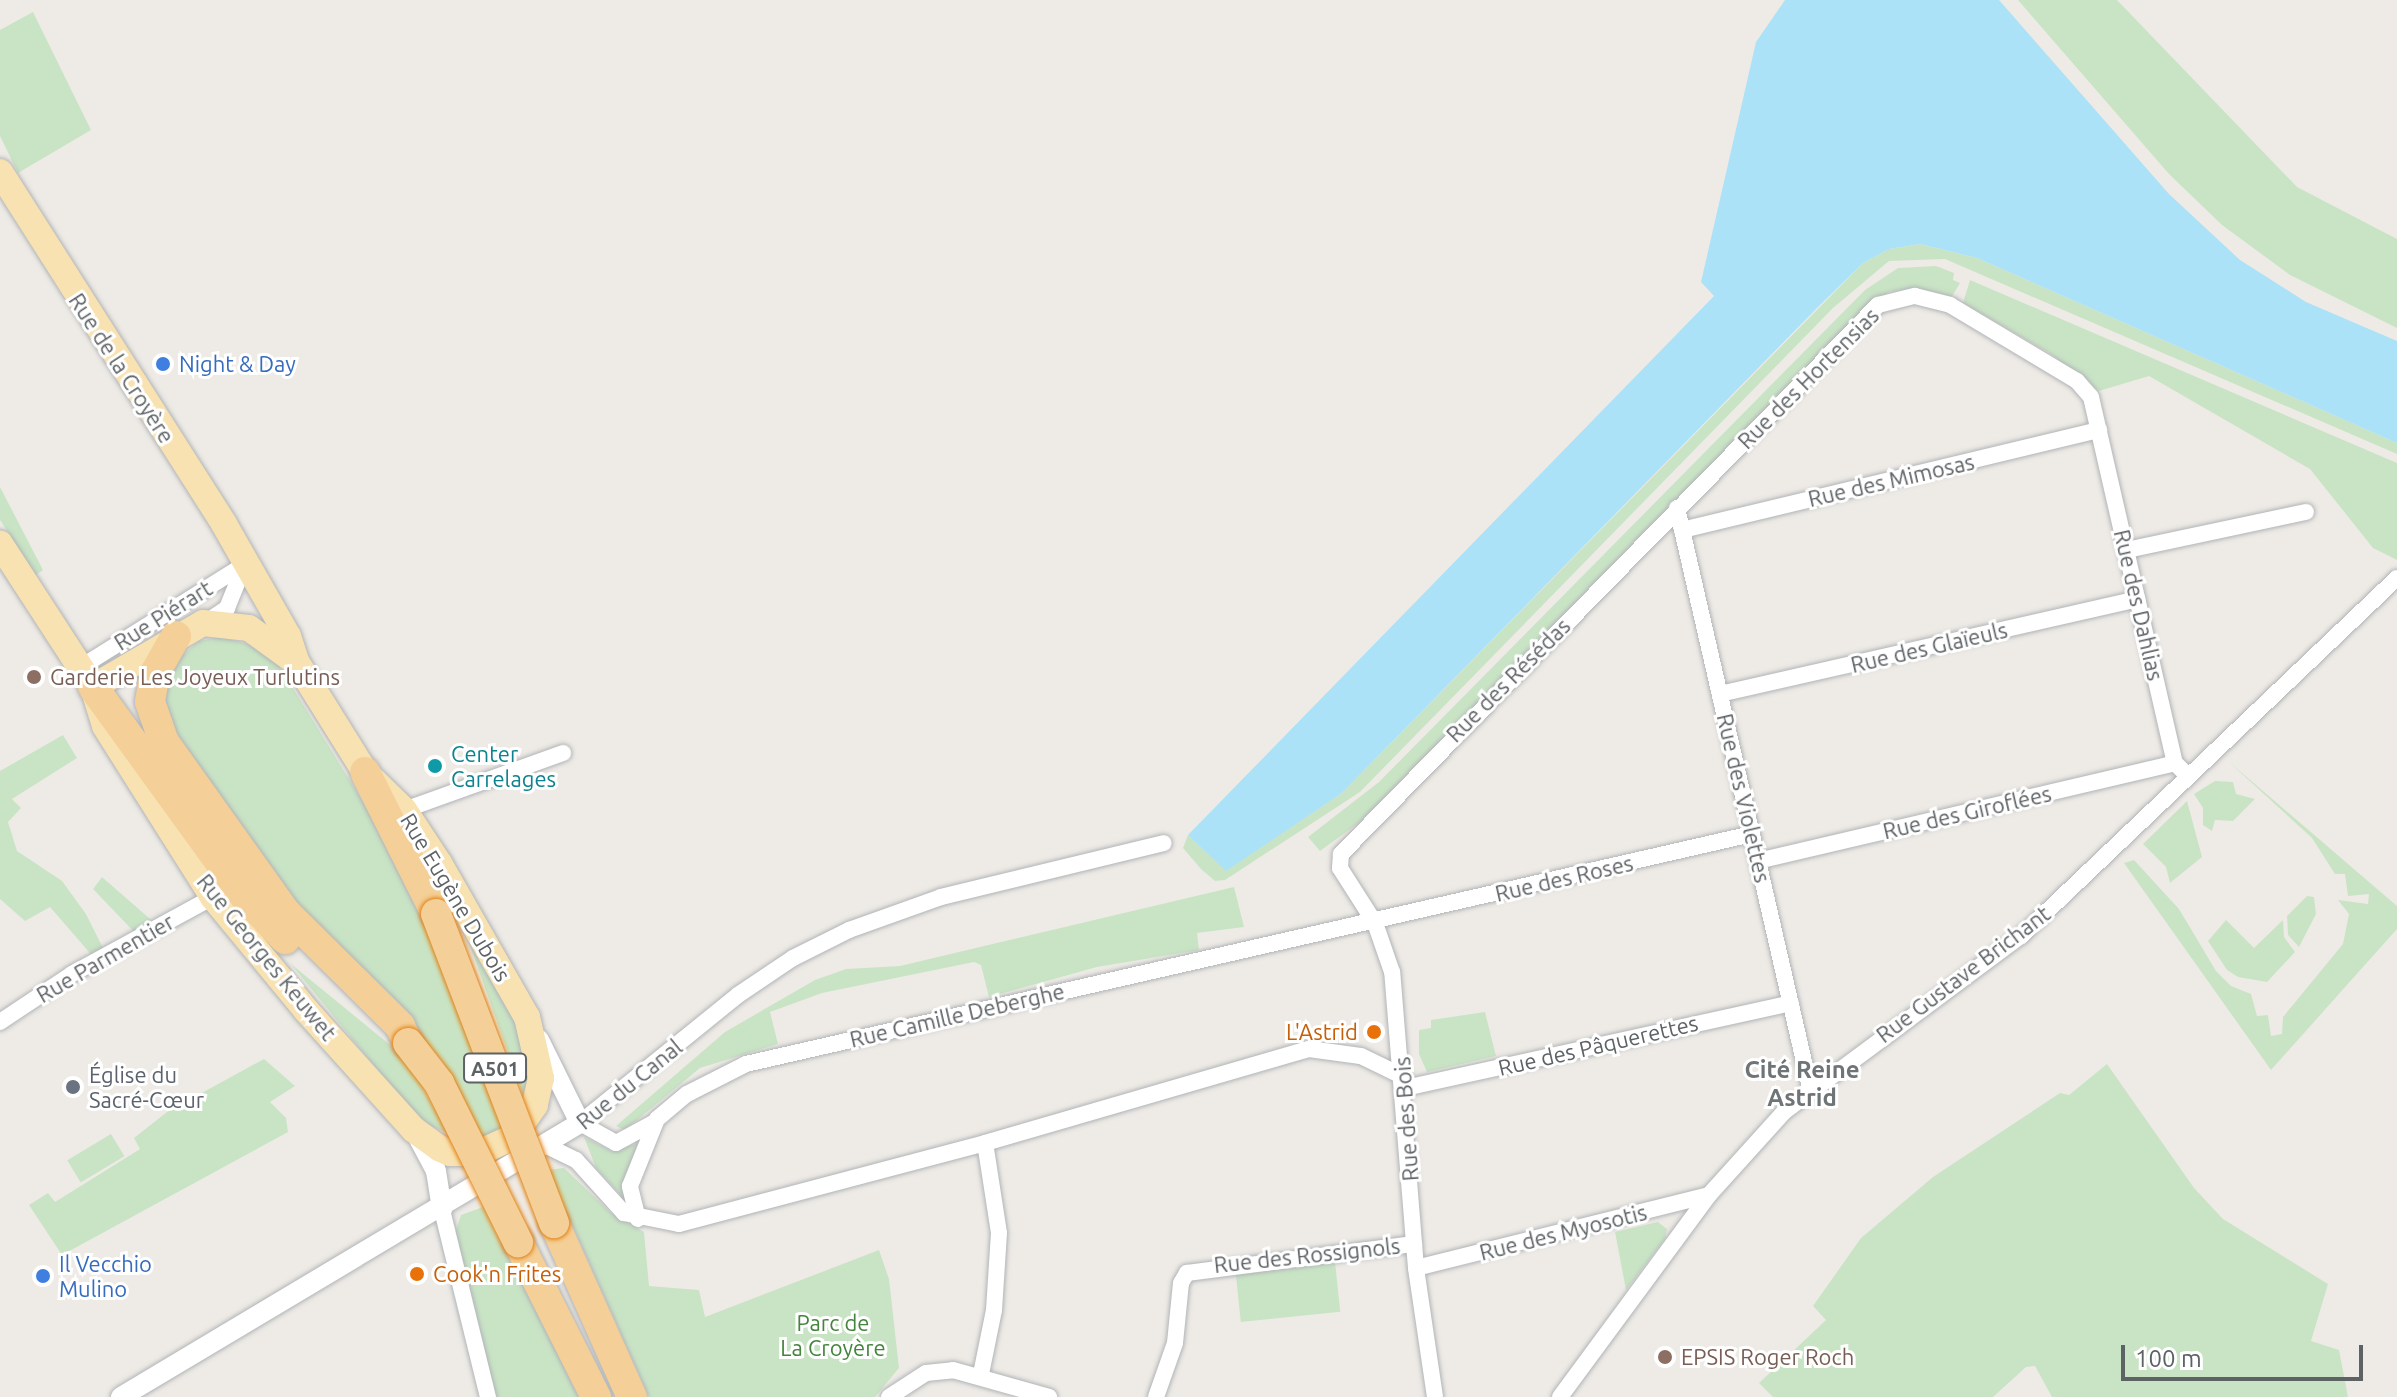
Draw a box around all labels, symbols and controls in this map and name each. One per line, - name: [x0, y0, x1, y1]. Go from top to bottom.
- street label: Rue de la Croyère: [64, 288, 180, 448]
- street label: Rue des Hortensias: [1732, 302, 1884, 454]
- place label: Night & Day: [179, 351, 296, 377]
- marker: Night & Day: [154, 355, 172, 373]
- street label: Rue des Mimosas: [1805, 448, 1977, 512]
- street label: Rue des Dahlias: [2109, 527, 2169, 683]
- street label: Rue Piérart: [109, 574, 217, 656]
- street label: Rue des Résédas: [1441, 613, 1575, 747]
- street label: Rue des Glaïeuls: [1848, 616, 2010, 678]
- place label: Garderie Les Joyeux Turlutins: [50, 664, 340, 690]
- marker: Garderie Les Joyeux Turlutins: [25, 668, 43, 686]
- street label: Rue des Violettes: [1712, 711, 1776, 885]
- place label: Center Carrelages: [451, 740, 556, 792]
- marker: Center Carrelages: [426, 757, 444, 775]
- street label: Rue des Giroflées: [1880, 780, 2054, 844]
- street label: Rue Eugène Dubois: [395, 808, 517, 986]
- street label: Rue des Roses: [1492, 849, 1636, 907]
- street label: Rue Georges Keuwet: [192, 868, 342, 1046]
- street label: Rue Gustave Brichant: [1871, 900, 2055, 1048]
- street label: Rue Parmentier: [32, 908, 178, 1008]
- street label: Rue Camille Deberghe: [847, 977, 1067, 1053]
- street label: Rue des Pâquerettes: [1496, 1009, 1700, 1081]
- place label: L'Astrid: [1286, 1019, 1358, 1045]
- marker: L'Astrid: [1365, 1023, 1383, 1041]
- street label: Rue du Canal: [571, 1033, 687, 1135]
- road number: A501: [463, 1052, 527, 1084]
- street label: Rue des Bois: [1388, 1056, 1424, 1182]
- district label: Cité Reine Astrid: [1744, 1056, 1860, 1112]
- place label: Église du Sacré-Cœur: [89, 1061, 204, 1112]
- marker: Église du Sacré-Cœur: [64, 1078, 82, 1096]
- street label: Rue des Myosotis: [1477, 1198, 1649, 1266]
- street label: Rue des Rossignols: [1212, 1232, 1402, 1278]
- place label: Il Vecchio Mulino: [59, 1250, 152, 1302]
- place label: Cook'n Frites: [433, 1261, 561, 1287]
- marker: Cook'n Frites: [408, 1265, 426, 1283]
- marker: Il Vecchio Mulino: [34, 1267, 52, 1285]
- park label: Parc de La Croyère: [780, 1309, 886, 1360]
- scale bar: [2125, 1329, 2367, 1379]
- place label: EPSIS Roger Roch: [1681, 1344, 1854, 1370]
- text: 100 m: [2135, 1345, 2202, 1372]
- marker: EPSIS Roger Roch: [1656, 1348, 1674, 1366]

